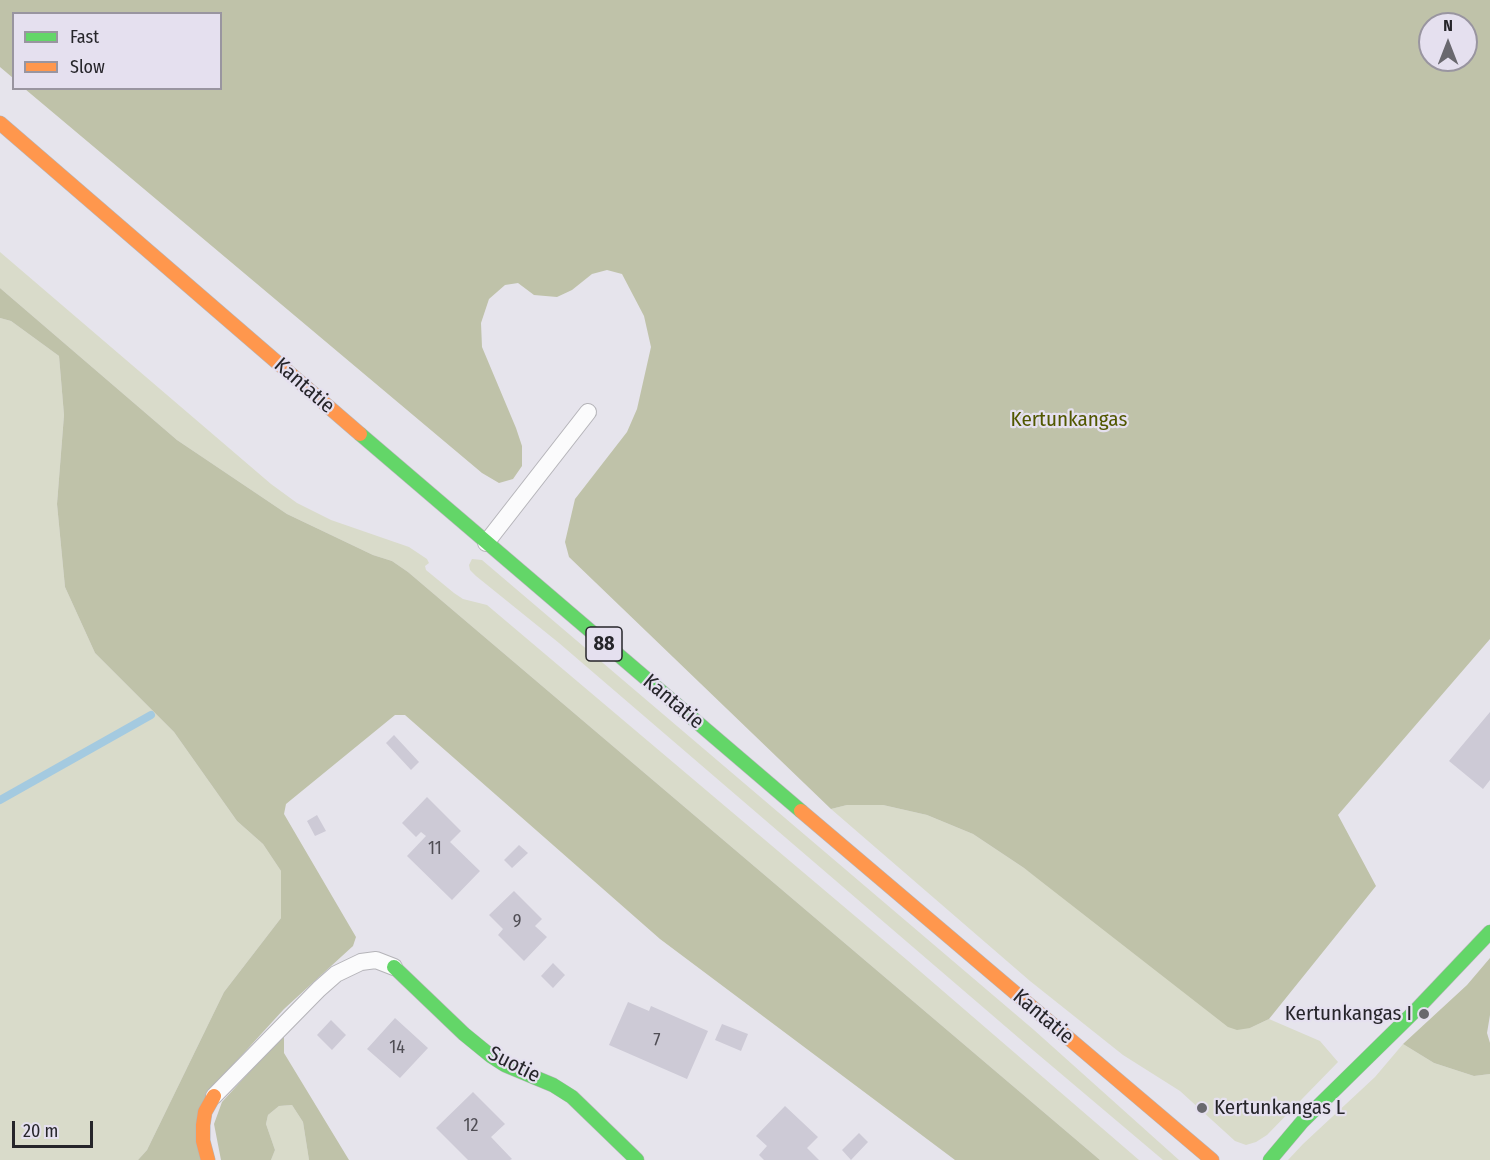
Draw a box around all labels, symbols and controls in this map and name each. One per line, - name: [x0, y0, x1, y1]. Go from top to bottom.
- legend: [12, 12, 222, 90]
- north arrow: [1418, 12, 1478, 72]
- text: N: [1443, 16, 1453, 35]
- text: Fast: [70, 26, 99, 48]
- text: Slow: [70, 56, 105, 78]
- street label: Kantatie: [269, 353, 339, 419]
- park label: Kertunkangas: [1011, 407, 1127, 433]
- road number: 88: [586, 627, 622, 661]
- street label: Kantatie: [637, 669, 709, 735]
- house number: 11: [428, 838, 442, 860]
- house number: 9: [513, 911, 521, 933]
- street label: Kantatie: [1007, 984, 1079, 1050]
- place label: Kertunkangas I: [1285, 1001, 1412, 1027]
- marker: Kertunkangas I: [1417, 1007, 1431, 1021]
- house number: 7: [653, 1030, 661, 1052]
- house number: 14: [389, 1037, 405, 1059]
- street label: Suotie: [484, 1041, 544, 1089]
- place label: Kertunkangas L: [1214, 1095, 1345, 1121]
- marker: Kertunkangas L: [1195, 1101, 1209, 1115]
- scale bar: [15, 1109, 96, 1147]
- house number: 12: [464, 1115, 478, 1137]
- text: 20 m: [23, 1120, 58, 1142]

